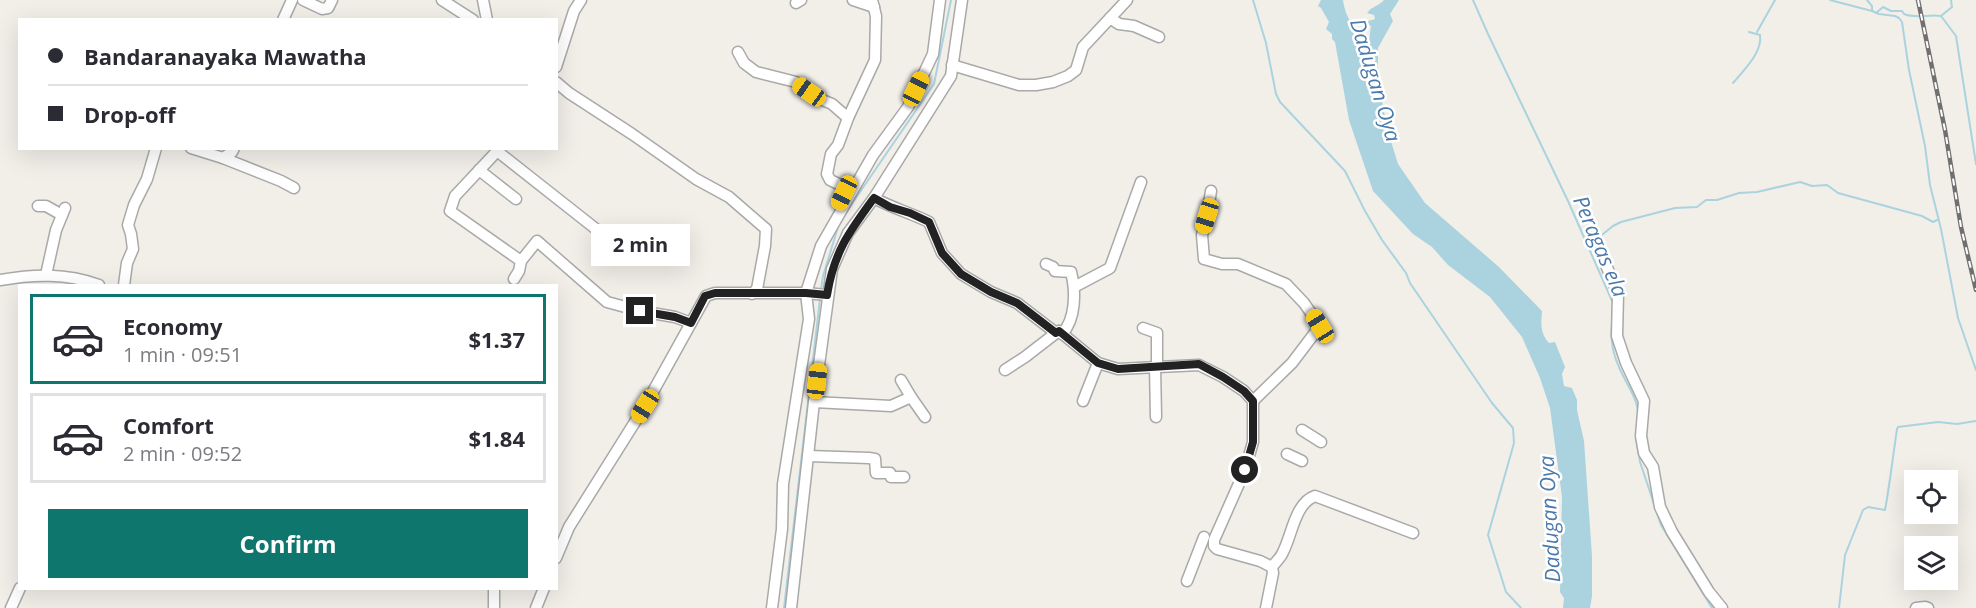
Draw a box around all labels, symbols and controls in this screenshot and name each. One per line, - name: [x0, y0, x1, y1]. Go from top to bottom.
- water label: Dadugan Oya: [1344, 15, 1408, 145]
- text: Bandaranayaka Mawatha: [84, 41, 367, 71]
- car: [900, 69, 932, 109]
- car: [789, 74, 829, 110]
- text: Drop-off: [84, 99, 176, 129]
- car: [828, 173, 860, 213]
- water label: Peragas ela: [1567, 191, 1635, 301]
- car: [1193, 196, 1221, 236]
- callout: 2 min: [590, 224, 690, 266]
- text: 2 min: [613, 231, 668, 258]
- route end: [626, 297, 653, 324]
- car: [1303, 306, 1337, 346]
- text: Economy: [123, 311, 222, 341]
- icon: car: [51, 312, 105, 366]
- text: $1.37: [468, 324, 525, 354]
- text: 1 min · 09:51: [123, 341, 242, 368]
- car: [806, 362, 828, 400]
- car: [628, 386, 662, 426]
- text: Comfort: [123, 410, 214, 440]
- icon: car: [51, 411, 105, 465]
- text: $1.84: [468, 423, 525, 453]
- text: 2 min · 09:52: [123, 440, 242, 467]
- water label: Dadugan Oya: [1532, 455, 1566, 583]
- route start: [1231, 456, 1258, 483]
- map controls: [1904, 470, 1958, 590]
- button: locate: [1904, 470, 1958, 524]
- button: Confirm: [48, 509, 528, 578]
- button: layers: [1904, 536, 1958, 590]

